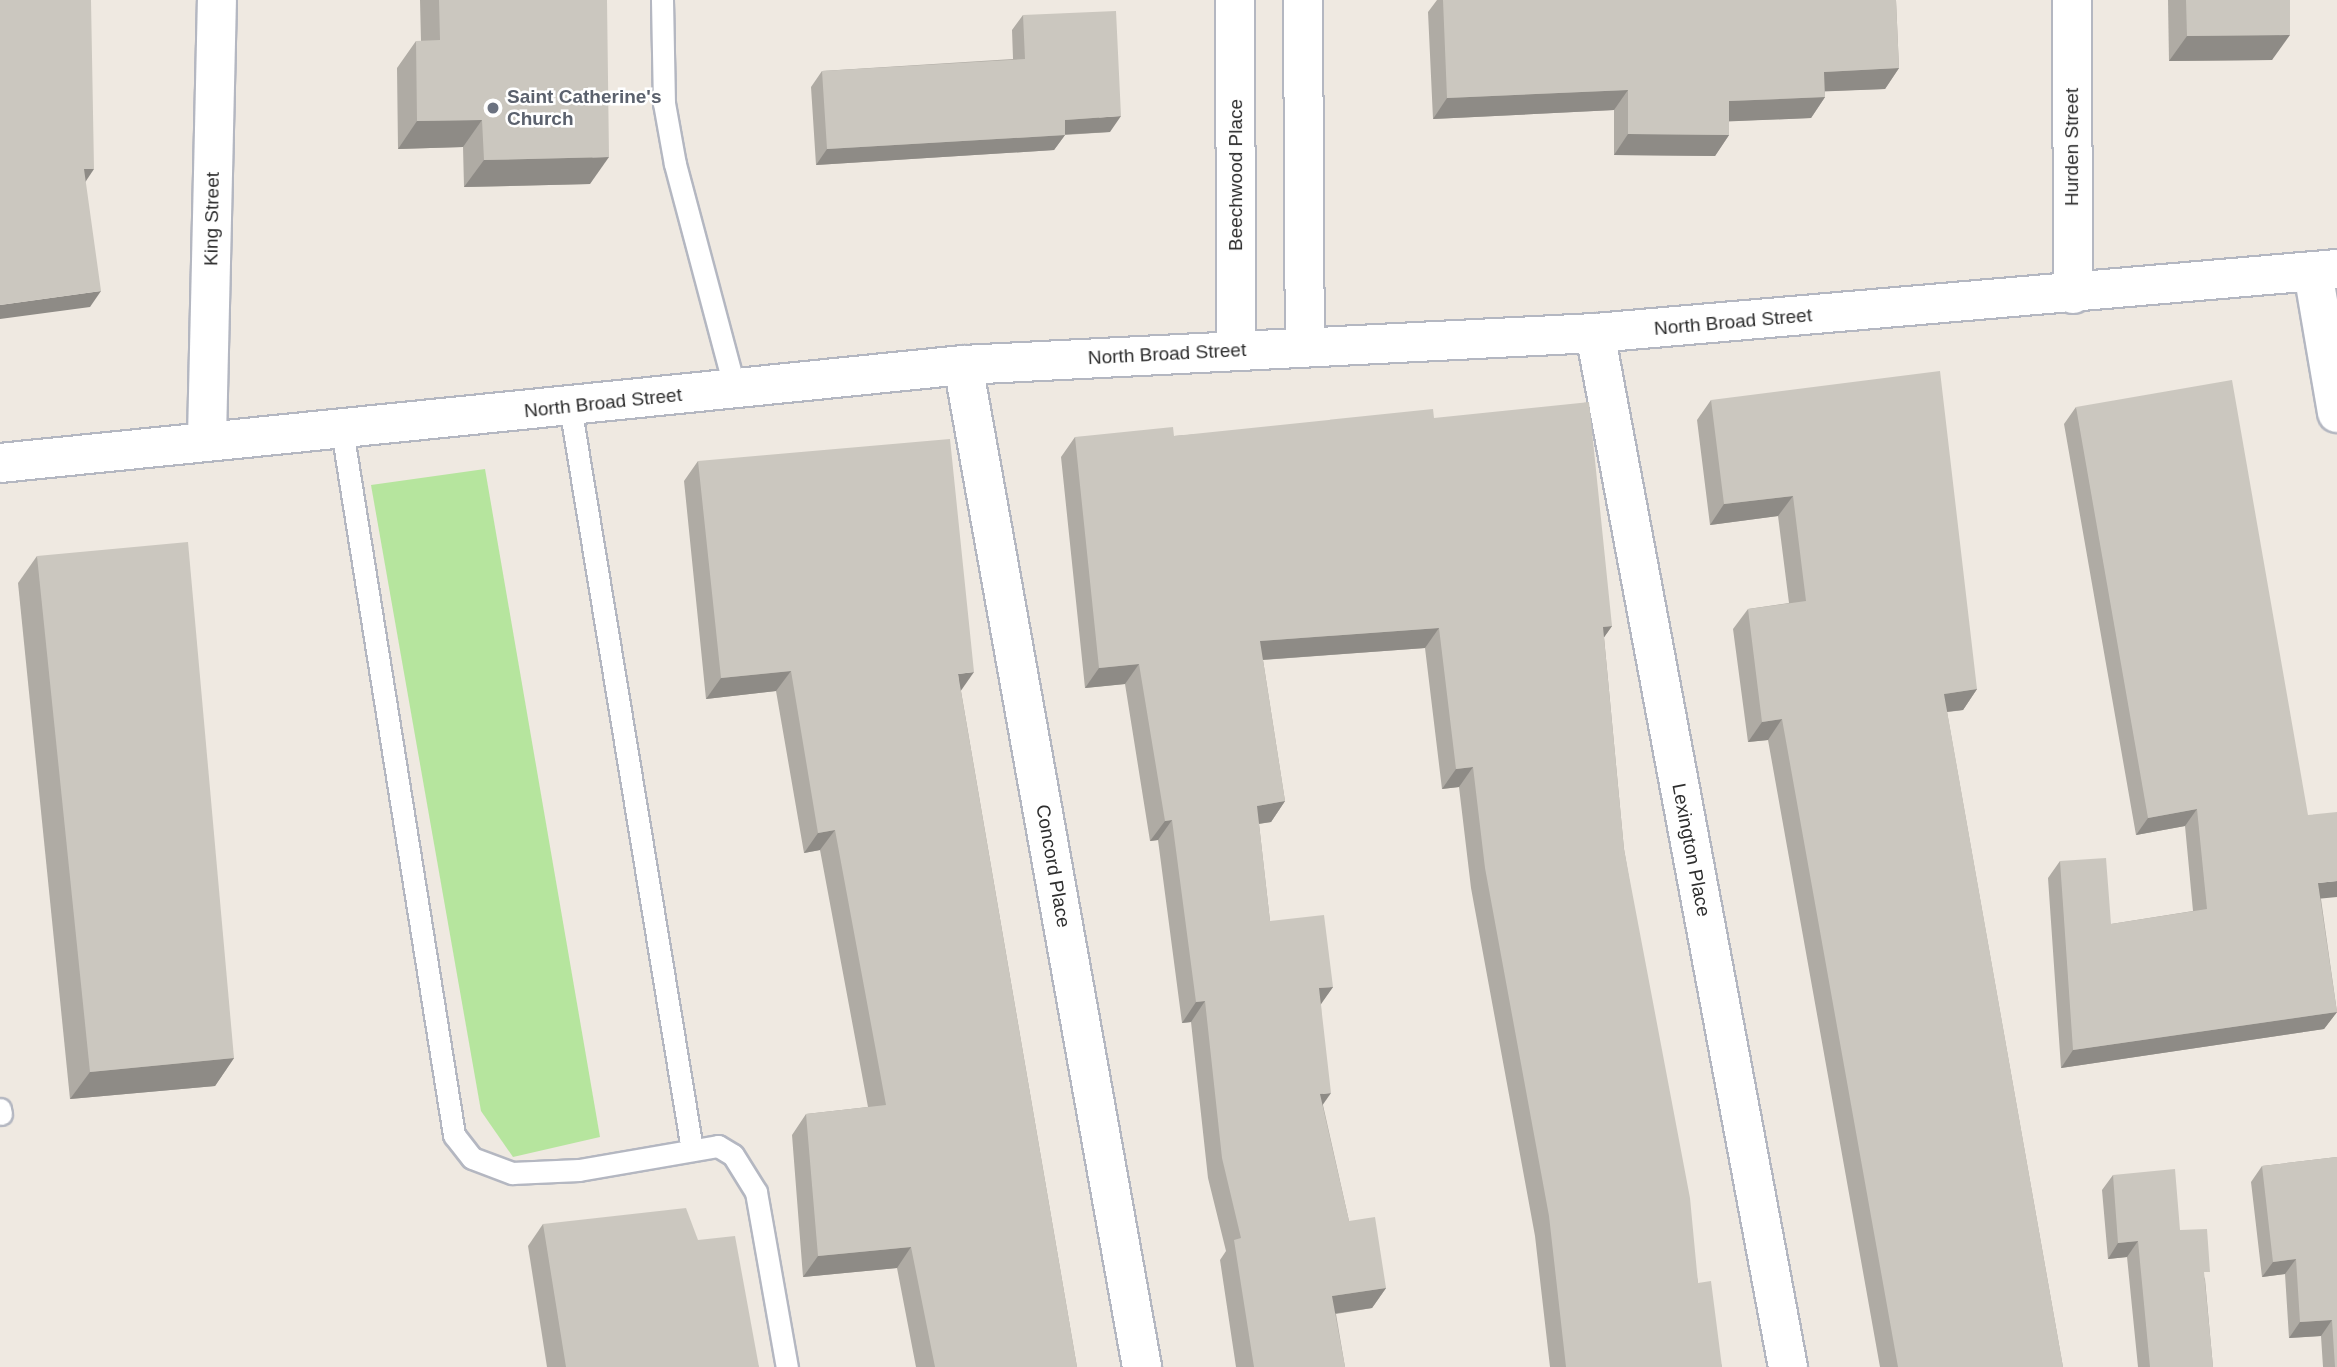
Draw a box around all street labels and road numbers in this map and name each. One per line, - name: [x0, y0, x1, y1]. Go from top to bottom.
- street label: Hurden Street: [2061, 88, 2083, 206]
- street label: Beechwood Place: [1225, 99, 1247, 251]
- street label: King Street: [200, 172, 224, 266]
- street label: North Broad Street: [1653, 304, 1813, 340]
- street label: North Broad Street: [1087, 338, 1247, 370]
- street label: North Broad Street: [523, 383, 683, 423]
- street label: Lexington Place: [1667, 781, 1715, 919]
- street label: Concord Place: [1031, 803, 1075, 929]

